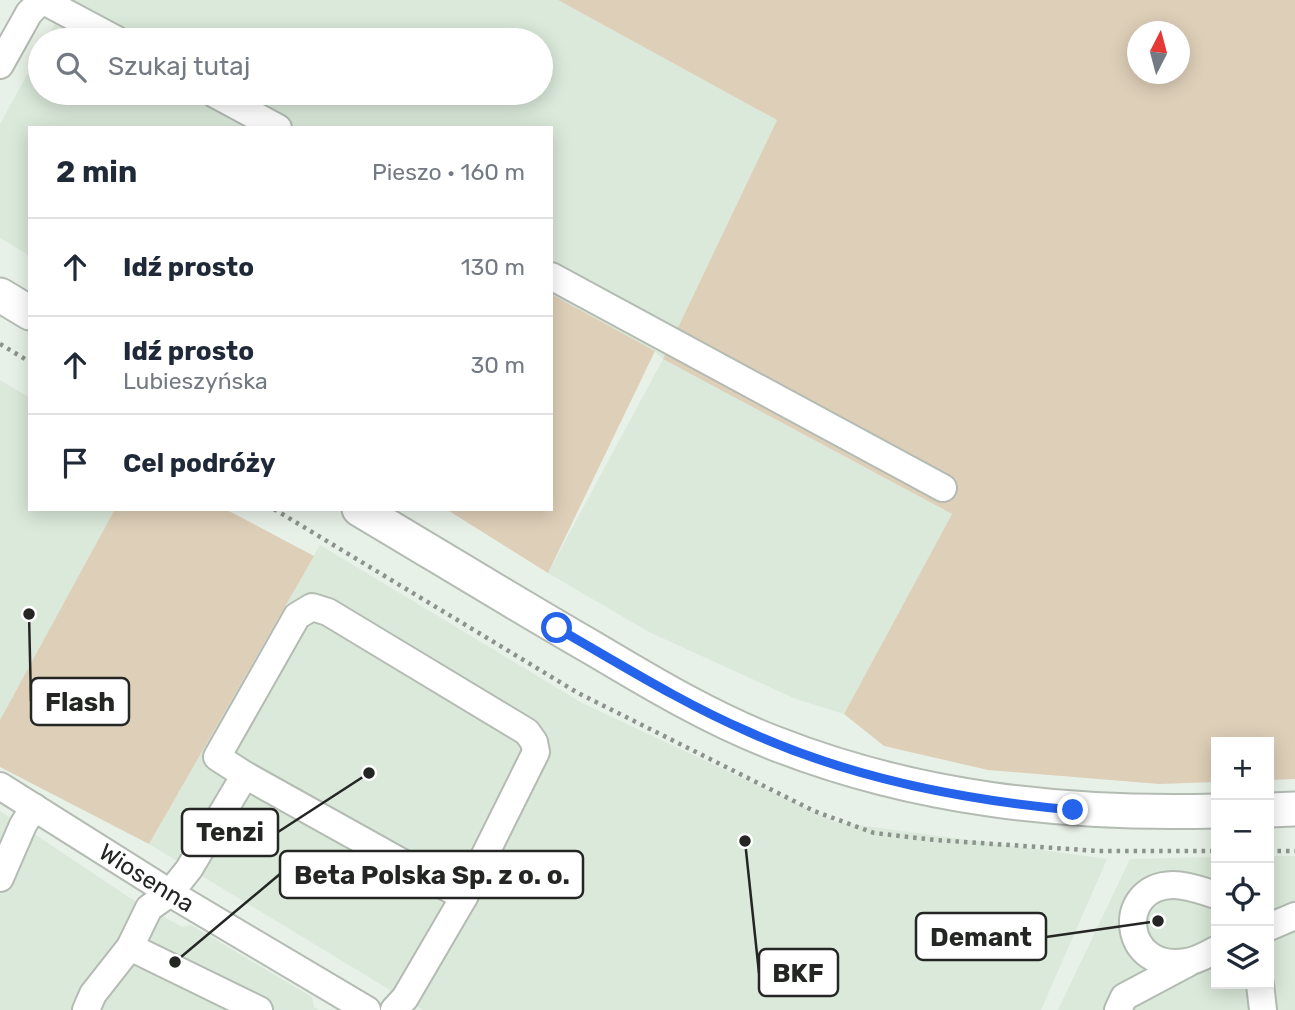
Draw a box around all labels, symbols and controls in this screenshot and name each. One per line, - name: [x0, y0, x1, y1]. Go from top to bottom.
- north arrow: [1127, 21, 1190, 84]
- search box: [28, 28, 553, 105]
- icon: search: [52, 48, 90, 86]
- text: Szukaj tutaj: [108, 51, 250, 82]
- text: 2 min: [56, 154, 137, 190]
- text: Pieszo · 160 m: [372, 158, 525, 186]
- icon: ahead: [56, 248, 94, 286]
- text: Idź prosto: [123, 252, 254, 283]
- text: 130 m: [461, 253, 525, 281]
- text: Idź prosto: [123, 336, 254, 367]
- icon: ahead: [56, 346, 94, 384]
- text: 30 m: [470, 351, 525, 379]
- text: Lubieszyńska: [123, 367, 268, 395]
- icon: arrive: [56, 444, 94, 482]
- text: Cel podróży: [123, 448, 276, 479]
- route start: [541, 612, 572, 643]
- callout: Flash: [31, 678, 129, 725]
- text: Flash: [45, 687, 115, 718]
- map controls: [1211, 737, 1274, 989]
- button: +: [1211, 737, 1274, 800]
- route end: [1057, 794, 1088, 825]
- button: −: [1211, 800, 1274, 863]
- callout: Tenzi: [182, 809, 278, 856]
- text: Tenzi: [196, 817, 264, 848]
- street label: Wiosenna: [94, 838, 199, 918]
- callout: Beta Polska Sp. z o. o.: [280, 851, 583, 898]
- text: Beta Polska Sp. z o. o.: [294, 860, 570, 891]
- button: locate: [1211, 863, 1274, 926]
- callout: Demant: [916, 913, 1046, 960]
- text: Demant: [930, 922, 1032, 953]
- button: layers: [1211, 926, 1274, 989]
- callout: BKF: [759, 949, 838, 996]
- text: BKF: [772, 958, 824, 989]

